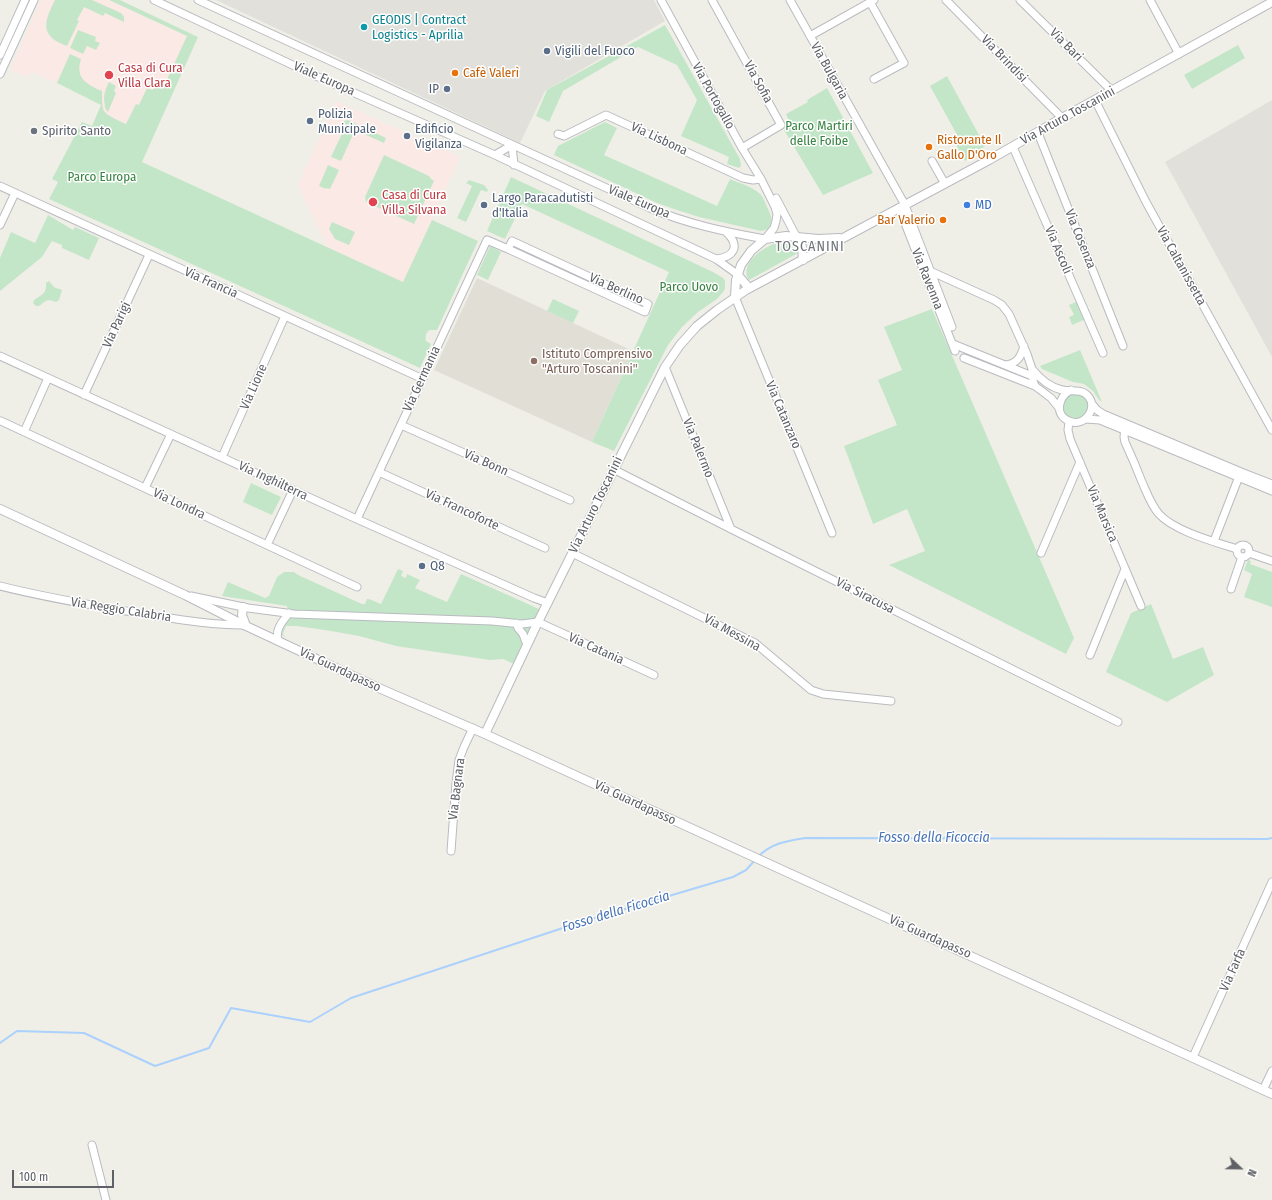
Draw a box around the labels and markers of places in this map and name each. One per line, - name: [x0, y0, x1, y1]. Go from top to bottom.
- place label: GEODIS | Contract Logistics - Aprilia: [372, 12, 466, 43]
- marker: GEODIS | Contract Logistics - Aprilia: [359, 22, 369, 32]
- place label: Vigili del Fuoco: [555, 43, 635, 59]
- marker: Vigili del Fuoco: [542, 46, 552, 56]
- place label: Casa di Cura Villa Clara: [118, 60, 183, 91]
- place label: Cafè Valerì: [463, 65, 519, 81]
- marker: Cafè Valerì: [450, 68, 460, 78]
- marker: Casa di Cura Villa Clara: [103, 69, 115, 81]
- place label: IP: [429, 81, 439, 97]
- marker: IP: [442, 84, 452, 94]
- place label: Polizia Municipale: [318, 106, 376, 137]
- marker: Polizia Municipale: [305, 116, 315, 126]
- place label: Edificio Vigilanza: [415, 121, 462, 152]
- place label: Spirito Santo: [42, 123, 111, 139]
- marker: Spirito Santo: [29, 126, 39, 136]
- marker: Edificio Vigilanza: [402, 131, 412, 141]
- place label: Ristorante Il Gallo D'Oro: [937, 132, 1002, 163]
- marker: Ristorante Il Gallo D'Oro: [924, 142, 934, 152]
- place label: Casa di Cura Villa Silvana: [382, 187, 447, 218]
- place label: Largo Paracadutisti d'Italia: [492, 190, 593, 221]
- marker: Casa di Cura Villa Silvana: [367, 196, 379, 208]
- place label: MD: [975, 197, 992, 213]
- marker: Largo Paracadutisti d'Italia: [479, 200, 489, 210]
- marker: MD: [962, 200, 972, 210]
- place label: Bar Valerio: [877, 212, 935, 228]
- marker: Bar Valerio: [938, 215, 948, 225]
- place label: Istituto Comprensivo "Arturo Toscanini": [542, 346, 652, 377]
- marker: Istituto Comprensivo "Arturo Toscanini": [529, 356, 539, 366]
- place label: Q8: [430, 558, 445, 574]
- marker: Q8: [417, 561, 427, 571]

